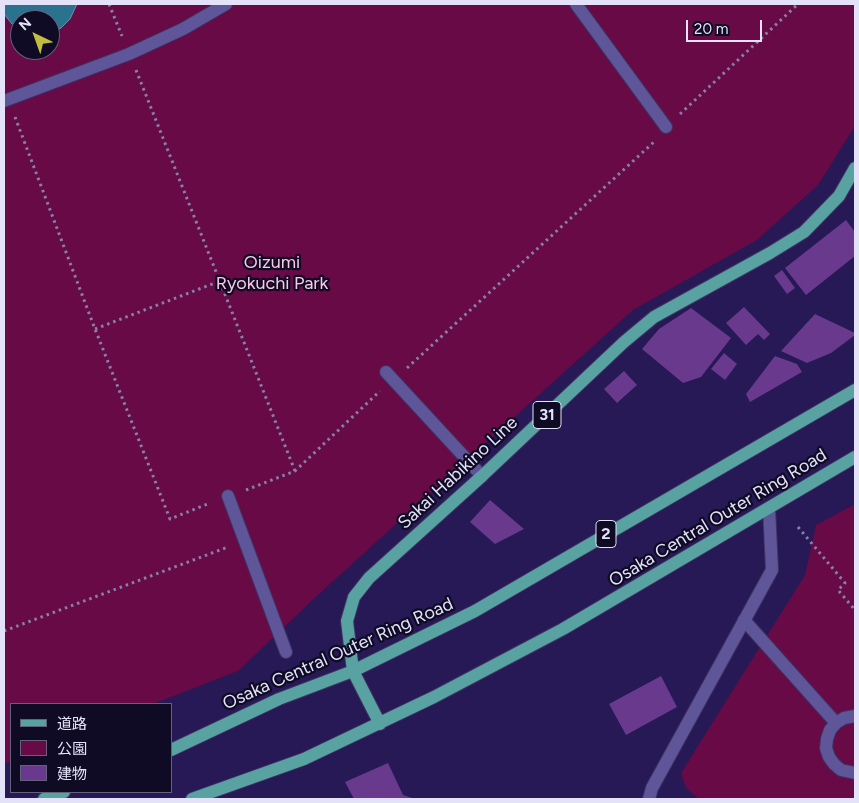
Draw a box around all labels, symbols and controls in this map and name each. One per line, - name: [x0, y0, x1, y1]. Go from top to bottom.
- north arrow: [10, 10, 60, 60]
- scale bar: [689, 10, 765, 42]
- text: N: [16, 14, 35, 34]
- text: 20 m: [694, 20, 728, 38]
- park label: Oizumi Ryokuchi Park: [216, 252, 328, 294]
- road number: 31: [533, 402, 561, 428]
- street label: Sakai Habikino Line: [394, 412, 522, 534]
- street label: Osaka Central Outer Ring Road: [605, 444, 831, 592]
- road number: 2: [596, 520, 616, 548]
- street label: Osaka Central Outer Ring Road: [219, 593, 457, 715]
- legend: [10, 703, 172, 793]
- text: 道路: [57, 715, 87, 733]
- text: 公園: [57, 740, 87, 758]
- text: 建物: [57, 765, 87, 783]

